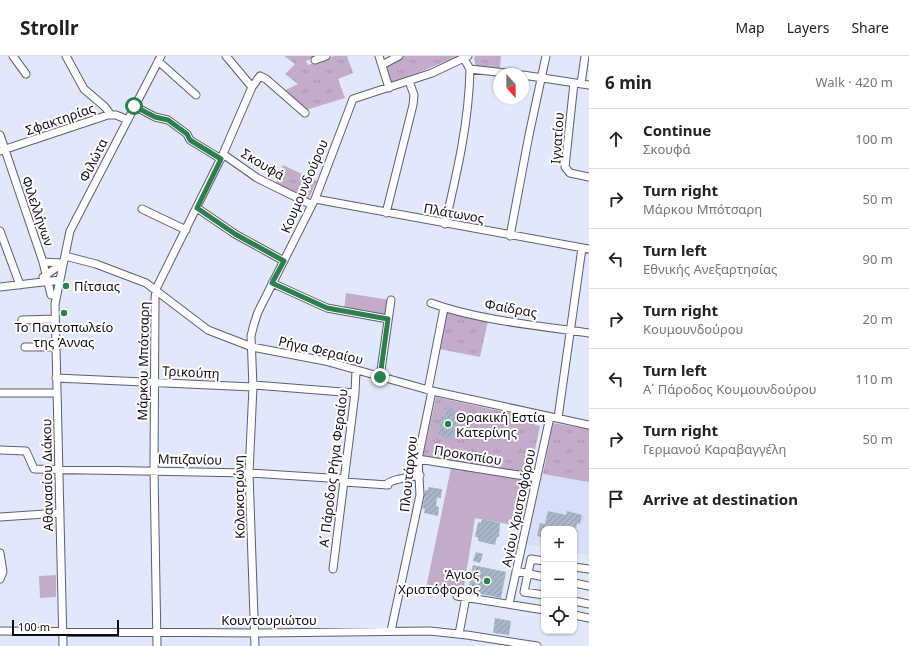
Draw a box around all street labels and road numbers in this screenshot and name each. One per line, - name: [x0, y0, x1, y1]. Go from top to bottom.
- street label: Σφακτηρίας: [23, 99, 97, 139]
- street label: Ιγνατίου: [546, 112, 568, 164]
- street label: Φιλώτα: [74, 135, 112, 185]
- street label: Κουμουνδούρου: [276, 136, 332, 236]
- street label: Σκουφά: [238, 144, 288, 184]
- street label: Φιλελλήνων: [18, 174, 58, 249]
- street label: Πλάτωνος: [422, 199, 486, 227]
- street label: Φαίδρας: [483, 295, 539, 321]
- street label: Μάρκου Μπότσαρη: [133, 301, 153, 421]
- street label: Ρήγα Φεραίου: [277, 332, 365, 368]
- street label: Τρικούπη: [162, 362, 220, 382]
- street label: Α΄ Πάροδος Ρήγα Φεραίου: [314, 388, 352, 548]
- street label: Αθανασίου Διάκου: [37, 418, 57, 532]
- street label: Πλουτάρχου: [395, 435, 421, 513]
- street label: Προκοπίου: [433, 441, 503, 469]
- street label: Αγίου Χριστοφόρου: [497, 447, 539, 569]
- street label: Μπιζανίου: [158, 449, 222, 469]
- street label: Κολοκοτρώνη: [229, 455, 249, 539]
- street label: Κουντουριώτου: [221, 611, 317, 629]

